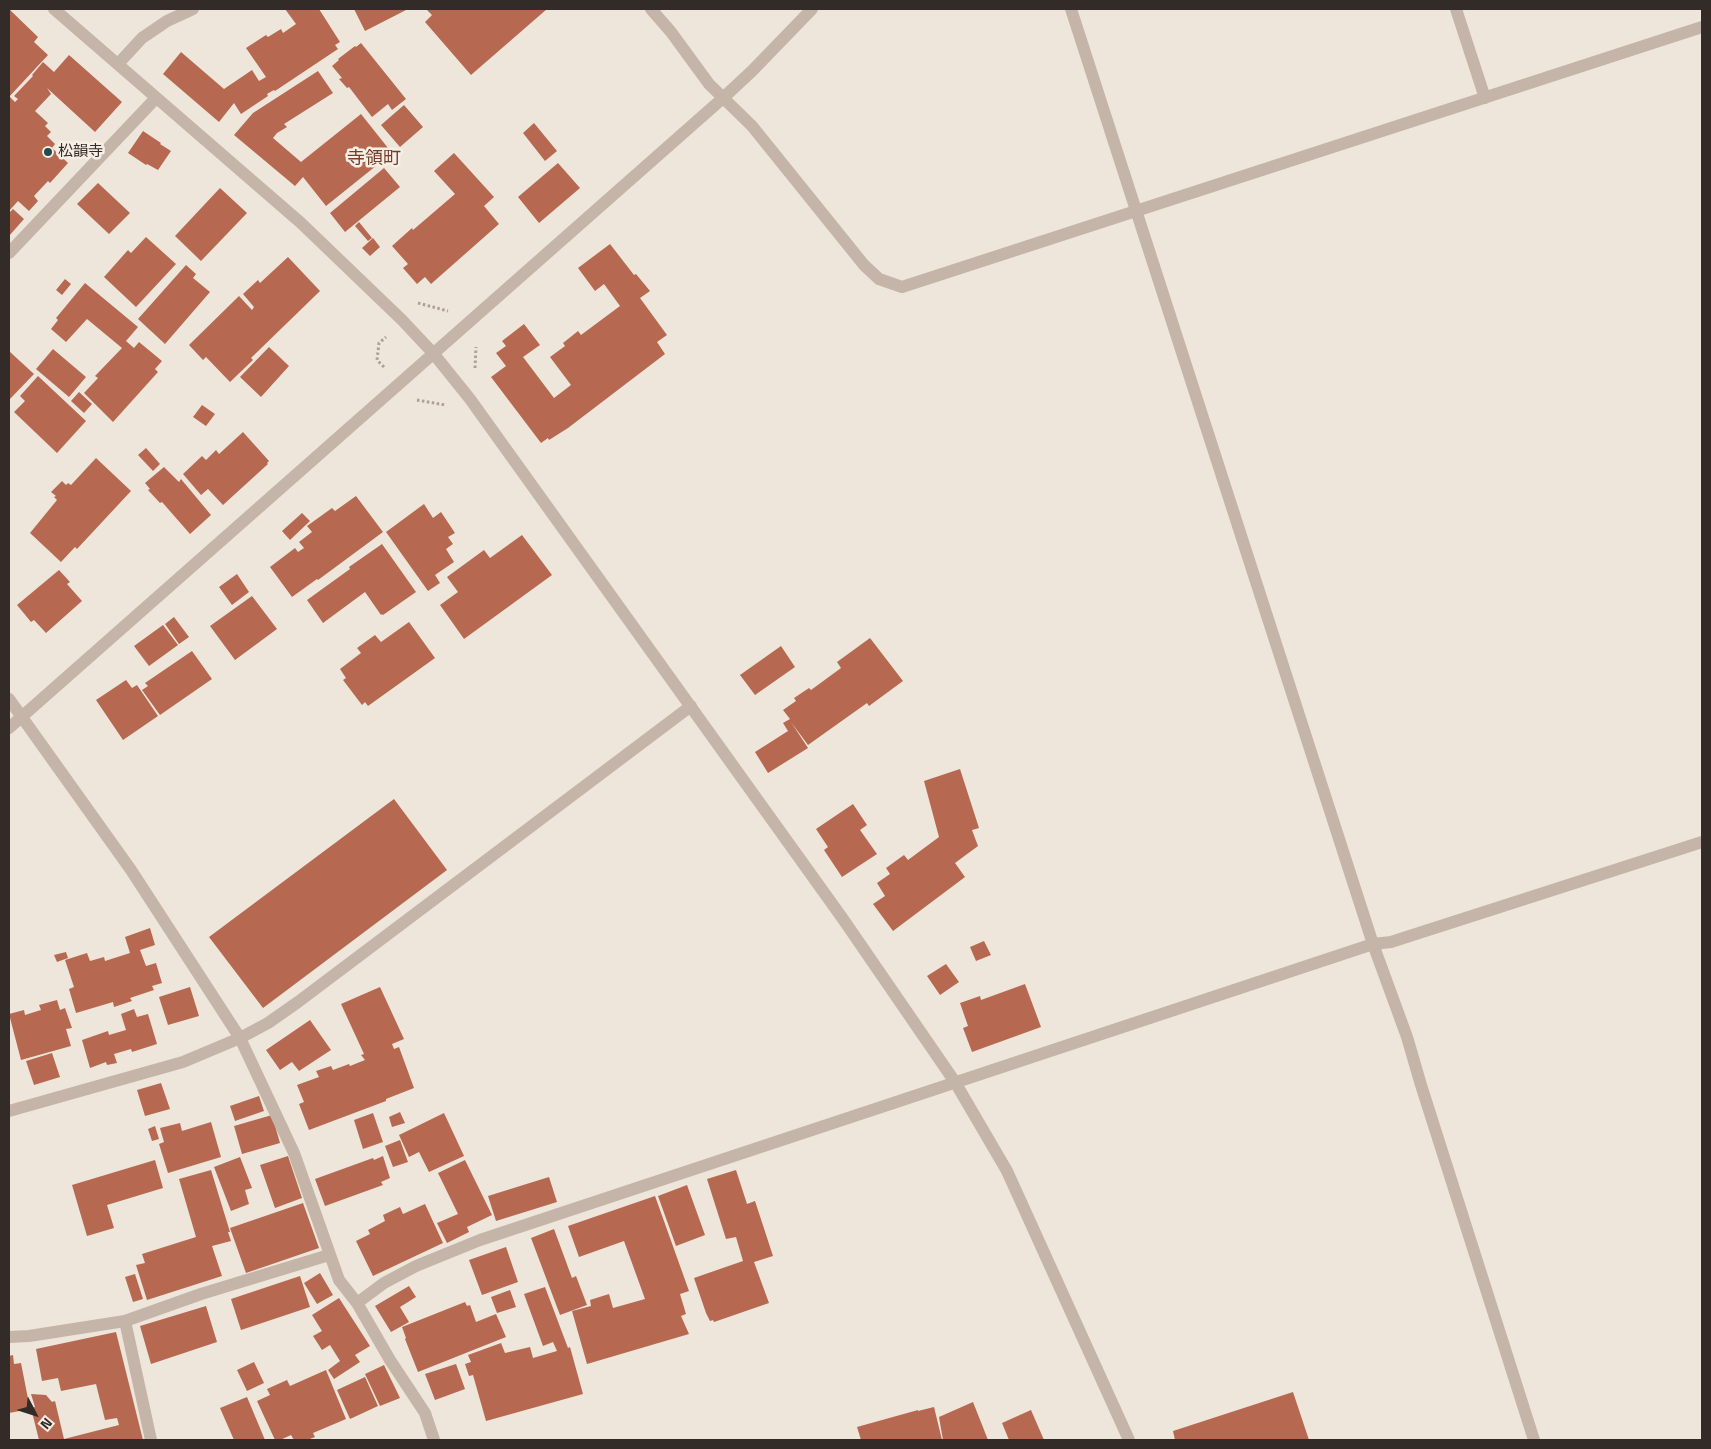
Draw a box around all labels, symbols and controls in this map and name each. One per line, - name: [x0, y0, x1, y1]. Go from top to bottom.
- place label: 松韻寺: [58, 143, 103, 161]
- marker: 松韻寺: [42, 146, 54, 158]
- district label: 寺領町: [347, 149, 401, 171]
- north arrow: [10, 1389, 60, 1439]
- text: N: [36, 1413, 58, 1434]

